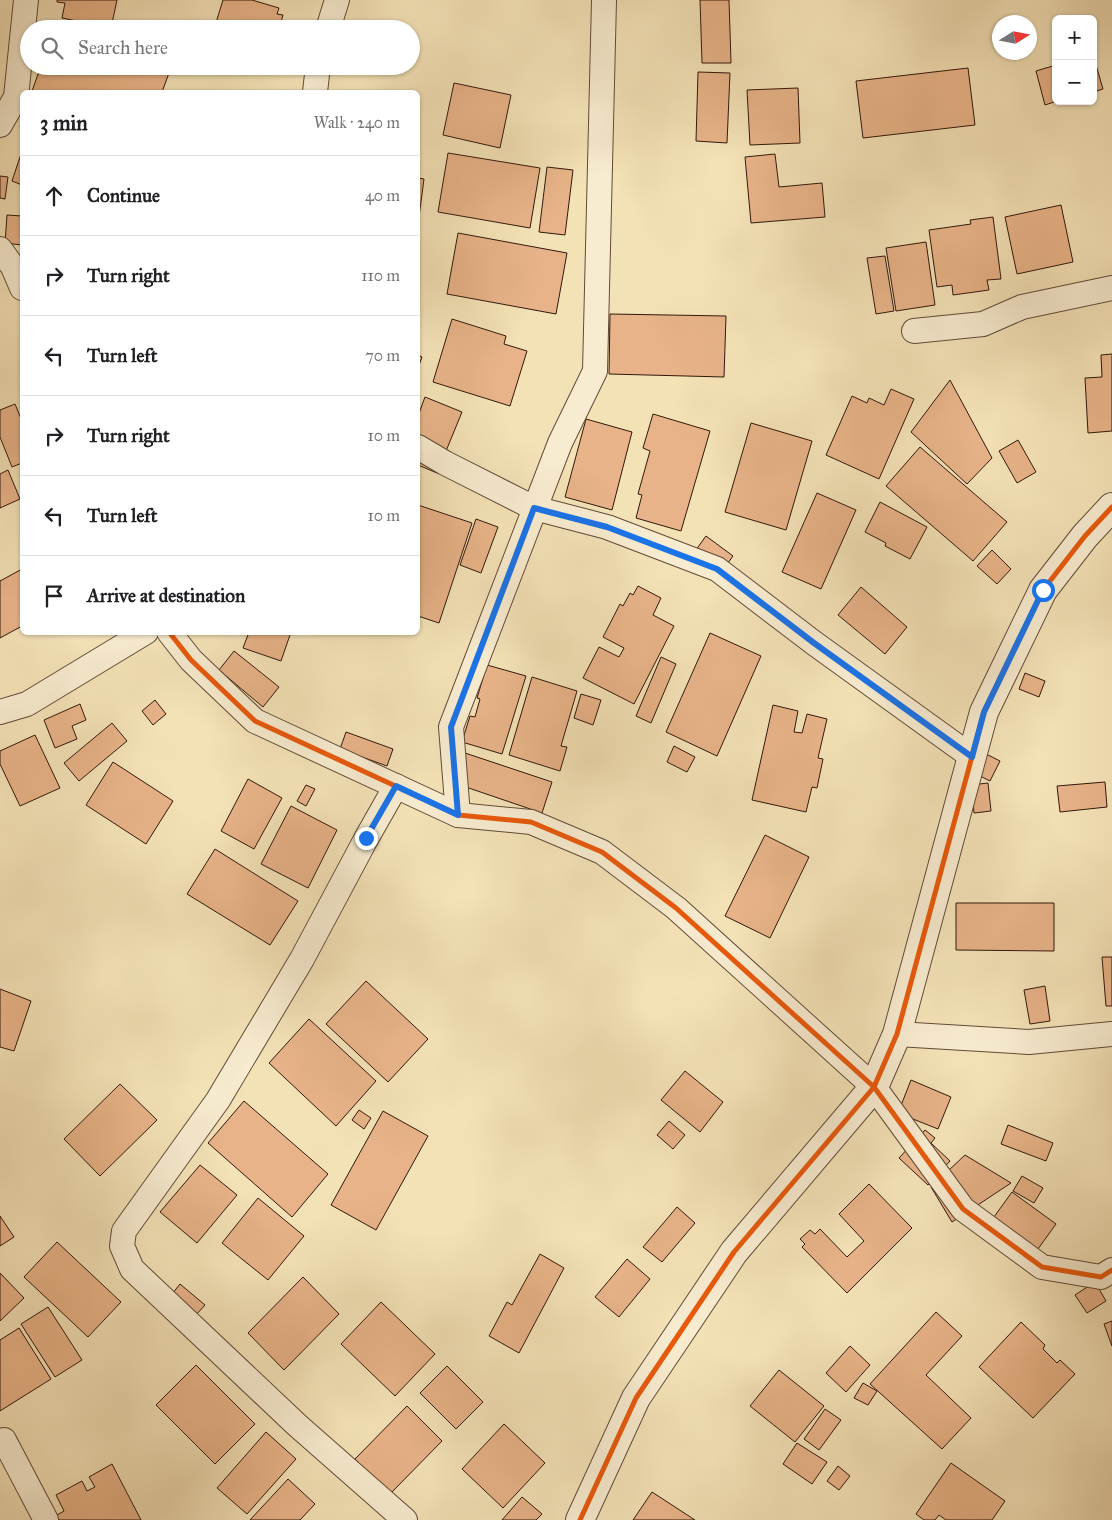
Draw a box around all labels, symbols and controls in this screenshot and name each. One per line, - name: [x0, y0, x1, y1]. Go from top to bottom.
- north arrow: [992, 15, 1037, 60]
- map controls: [1052, 15, 1097, 105]
- button: +: [1052, 15, 1097, 60]
- search box: [20, 20, 420, 75]
- icon: search: [38, 34, 66, 62]
- text: Search here: [78, 36, 168, 59]
- button: −: [1052, 60, 1097, 105]
- text: 3 min: [40, 110, 88, 136]
- text: Walk · 240 m: [314, 113, 400, 132]
- icon: ahead: [40, 182, 68, 210]
- text: Continue: [87, 184, 160, 207]
- text: 40 m: [365, 186, 400, 205]
- icon: right: [40, 262, 68, 290]
- text: Turn right: [87, 264, 170, 287]
- text: 110 m: [361, 266, 400, 285]
- icon: left: [40, 342, 68, 370]
- text: Turn left: [87, 344, 157, 367]
- text: 70 m: [365, 346, 400, 365]
- icon: right: [40, 422, 68, 450]
- text: Turn right: [87, 424, 170, 447]
- text: 10 m: [368, 426, 400, 445]
- icon: left: [40, 502, 68, 530]
- text: Turn left: [87, 504, 157, 527]
- text: 10 m: [368, 506, 400, 525]
- route start: [1032, 579, 1055, 602]
- icon: arrive: [40, 582, 68, 610]
- text: Arrive at destination: [87, 584, 245, 607]
- route end: [355, 827, 378, 850]

